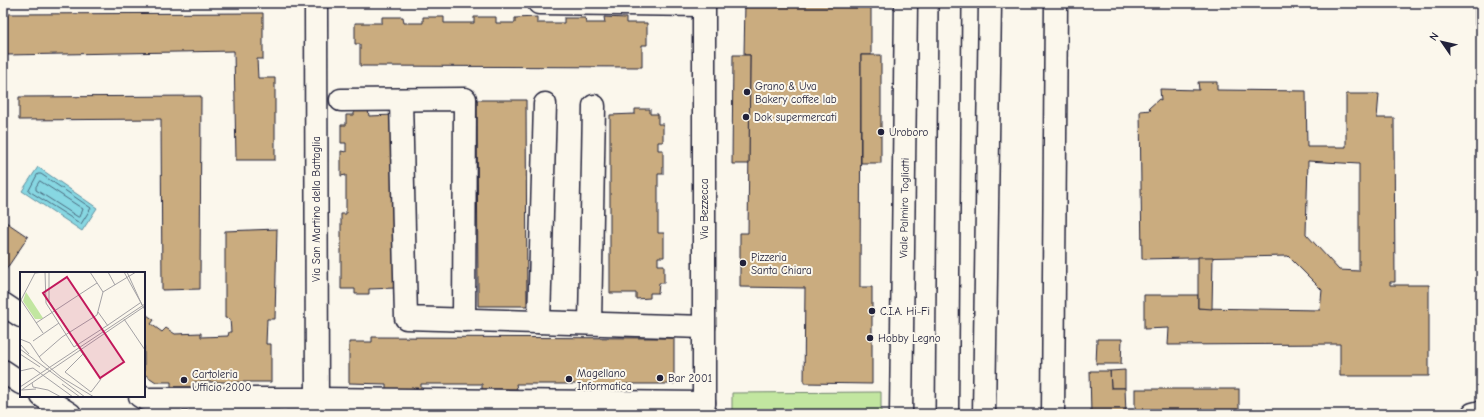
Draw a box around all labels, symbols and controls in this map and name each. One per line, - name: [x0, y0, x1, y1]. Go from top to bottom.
- north arrow: [1422, 22, 1462, 62]
- text: N: [1427, 30, 1442, 43]
- place label: Grano & Uva Bakery coffee lab: [755, 80, 837, 106]
- marker: Grano & Uva Bakery coffee lab: [742, 87, 752, 97]
- place label: Dok supermercati: [754, 111, 837, 124]
- marker: Dok supermercati: [741, 112, 751, 122]
- place label: Uroboro: [889, 126, 928, 139]
- marker: Uroboro: [876, 127, 886, 137]
- street label: Via San Martino della Battaglia: [310, 136, 323, 282]
- street label: Viale Palmiro Togliatti: [897, 158, 912, 258]
- street label: Via Bezzecca: [698, 178, 711, 240]
- place label: Pizzeria Santa Chiara: [751, 251, 812, 277]
- marker: Pizzeria Santa Chiara: [738, 258, 748, 268]
- inset map: [20, 272, 145, 397]
- place label: C.I.A. Hi-Fi: [880, 305, 930, 318]
- marker: C.I.A. Hi-Fi: [867, 306, 877, 316]
- place label: Hobby Legno: [878, 332, 941, 345]
- marker: Hobby Legno: [865, 333, 875, 343]
- place label: Magellano Informatica: [577, 367, 632, 393]
- place label: Cartoleria Ufficio 2000: [192, 368, 251, 394]
- place label: Bar 2001: [668, 372, 712, 385]
- marker: Bar 2001: [655, 373, 665, 383]
- marker: Magellano Informatica: [564, 374, 574, 384]
- marker: Cartoleria Ufficio 2000: [179, 375, 189, 385]

